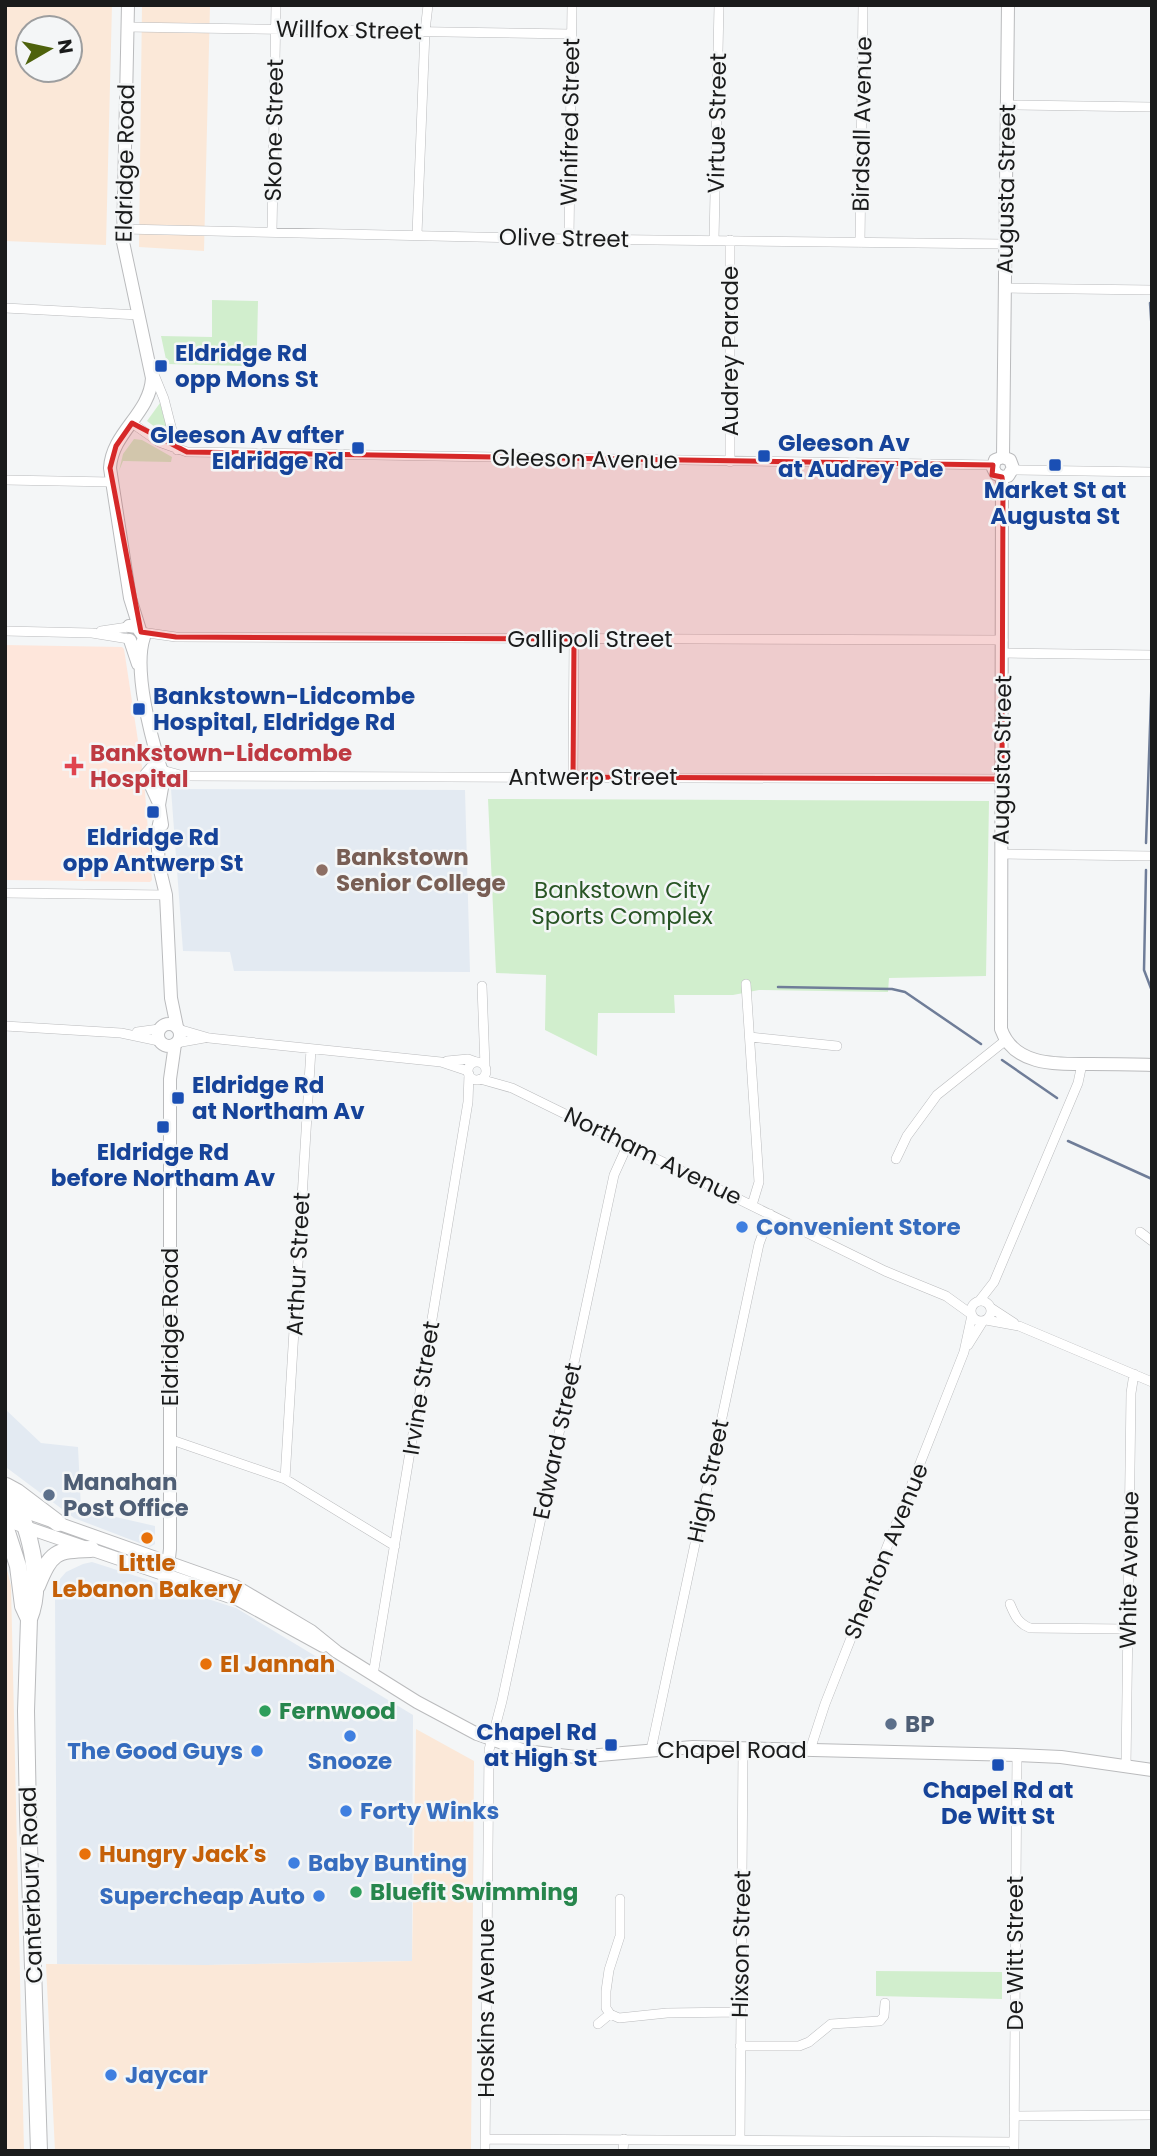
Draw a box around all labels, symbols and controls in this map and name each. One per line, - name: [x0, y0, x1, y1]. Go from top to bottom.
- street label: Willfox Street: [276, 13, 422, 47]
- north arrow: [14, 14, 84, 84]
- street label: Birdsall Avenue: [844, 36, 880, 212]
- text: N: [51, 37, 80, 56]
- street label: Winifred Street: [553, 38, 587, 206]
- street label: Virtue Street: [700, 52, 734, 194]
- street label: Skone Street: [257, 58, 291, 202]
- street label: Eldridge Road: [108, 83, 142, 243]
- street label: Augusta Street: [989, 104, 1023, 274]
- street label: Olive Street: [499, 221, 629, 255]
- street label: Audrey Parade: [714, 266, 746, 436]
- place label: Eldridge Rd opp Mons St: [175, 337, 318, 395]
- marker: Eldridge Rd opp Mons St: [153, 358, 169, 374]
- place label: Gleeson Av after Eldridge Rd: [150, 419, 344, 477]
- place label: Gleeson Av at Audrey Pde: [778, 427, 943, 485]
- marker: Gleeson Av after Eldridge Rd: [350, 440, 366, 456]
- street label: Gleeson Avenue: [492, 441, 678, 477]
- marker: Gleeson Av at Audrey Pde: [756, 448, 772, 464]
- marker: Market St at Augusta St: [1047, 457, 1063, 473]
- place label: Market St at Augusta St: [984, 474, 1126, 532]
- street label: Gallipoli Street: [507, 623, 673, 655]
- street label: Augusta Street: [985, 675, 1019, 845]
- place label: Bankstown-Lidcombe Hospital, Eldridge Rd: [153, 680, 415, 738]
- marker: Bankstown-Lidcombe Hospital, Eldridge Rd: [131, 701, 147, 717]
- place label: Bankstown-Lidcombe Hospital: [90, 737, 352, 795]
- marker: Bankstown-Lidcombe Hospital: [64, 756, 84, 776]
- street label: Antwerp Street: [508, 761, 678, 793]
- marker: Eldridge Rd opp Antwerp St: [145, 804, 161, 820]
- place label: Eldridge Rd opp Antwerp St: [63, 821, 243, 879]
- place label: Bankstown Senior College: [336, 841, 506, 899]
- marker: Bankstown Senior College: [314, 862, 330, 878]
- park label: Bankstown City Sports Complex: [531, 874, 713, 932]
- place label: Eldridge Rd at Northam Av: [192, 1069, 365, 1127]
- marker: Eldridge Rd at Northam Av: [170, 1090, 186, 1106]
- street label: Northam Avenue: [559, 1099, 747, 1213]
- marker: Eldridge Rd before Northam Av: [155, 1119, 171, 1135]
- place label: Eldridge Rd before Northam Av: [51, 1136, 276, 1194]
- street label: Arthur Street: [278, 1191, 318, 1337]
- place label: Convenient Store: [756, 1211, 961, 1243]
- marker: Convenient Store: [734, 1219, 750, 1235]
- street label: Eldridge Road: [154, 1248, 186, 1406]
- street label: Irvine Street: [395, 1319, 447, 1457]
- street label: Edward Street: [525, 1360, 589, 1522]
- street label: High Street: [679, 1416, 737, 1546]
- street label: Shenton Avenue: [836, 1458, 936, 1644]
- place label: Manahan Post Office: [63, 1466, 189, 1524]
- marker: Manahan Post Office: [41, 1487, 57, 1503]
- street label: White Avenue: [1112, 1491, 1146, 1649]
- marker: Little Lebanon Bakery: [139, 1530, 155, 1546]
- place label: Little Lebanon Bakery: [52, 1547, 243, 1605]
- place label: El Jannah: [220, 1648, 335, 1680]
- marker: El Jannah: [198, 1656, 214, 1672]
- place label: Fernwood: [279, 1695, 396, 1727]
- marker: Fernwood: [257, 1703, 273, 1719]
- place label: BP: [905, 1708, 935, 1740]
- place label: Chapel Rd at High St: [476, 1716, 597, 1774]
- marker: BP: [883, 1716, 899, 1732]
- marker: Snooze: [342, 1728, 358, 1744]
- street label: Chapel Road: [657, 1734, 807, 1766]
- place label: The Good Guys: [67, 1735, 243, 1767]
- marker: Chapel Rd at High St: [603, 1737, 619, 1753]
- marker: The Good Guys: [249, 1743, 265, 1759]
- place label: Snooze: [308, 1745, 392, 1777]
- marker: Chapel Rd at De Witt St: [990, 1757, 1006, 1773]
- place label: Chapel Rd at De Witt St: [923, 1774, 1073, 1832]
- street label: Canterbury Road: [12, 1786, 50, 1984]
- place label: Forty Winks: [360, 1795, 499, 1827]
- marker: Forty Winks: [338, 1803, 354, 1819]
- place label: Hungry Jack's: [99, 1838, 267, 1870]
- marker: Hungry Jack's: [77, 1846, 93, 1862]
- place label: Baby Bunting: [308, 1847, 467, 1879]
- marker: Baby Bunting: [286, 1855, 302, 1871]
- street label: Hixson Street: [724, 1870, 758, 2018]
- place label: Bluefit Swimming: [370, 1876, 578, 1908]
- street label: De Witt Street: [999, 1876, 1031, 2031]
- place label: Supercheap Auto: [100, 1880, 305, 1912]
- marker: Bluefit Swimming: [348, 1884, 364, 1900]
- marker: Supercheap Auto: [311, 1888, 327, 1904]
- street label: Hoskins Avenue: [470, 1918, 502, 2098]
- place label: Jaycar: [125, 2059, 208, 2091]
- marker: Jaycar: [103, 2067, 119, 2083]

